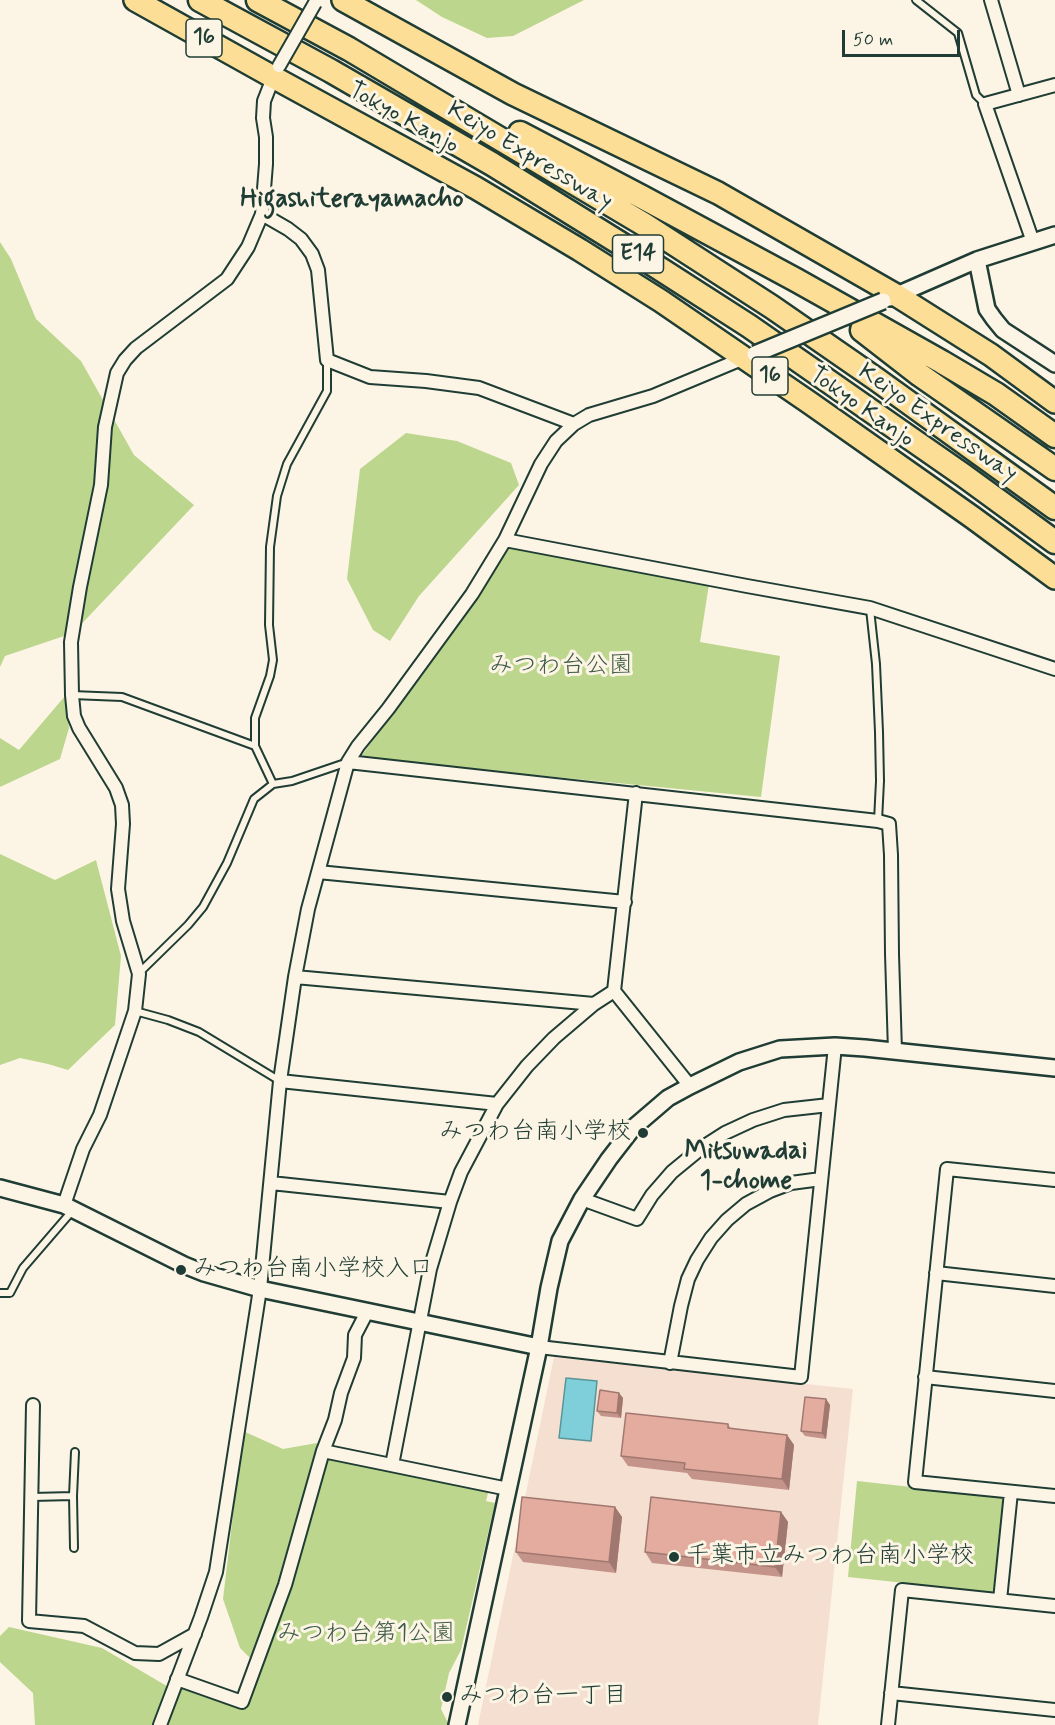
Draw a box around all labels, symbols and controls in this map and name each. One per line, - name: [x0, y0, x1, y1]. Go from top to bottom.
- scale bar: [845, 18, 964, 56]
- road number: 16: [186, 19, 222, 57]
- text: 50 m: [853, 28, 893, 52]
- street label: Tokyo Kanjo: [343, 77, 463, 161]
- street label: Keiyo Expressway: [441, 96, 617, 218]
- district label: Higashiterayamacho: [240, 185, 464, 217]
- road number: E14: [612, 235, 664, 273]
- road number: 16: [752, 357, 788, 395]
- street label: Keiyo Expressway: [852, 358, 1022, 490]
- street label: Tokyo Kanjo: [803, 361, 919, 455]
- park label: みつわ台公園: [489, 653, 633, 681]
- place label: みつわ台南小学校: [439, 1119, 631, 1147]
- marker: みつわ台南小学校: [636, 1126, 650, 1140]
- district label: Mitsuwadai 1-chome: [684, 1137, 808, 1198]
- place label: みつわ台南小学校入口: [193, 1256, 433, 1284]
- marker: みつわ台南小学校入口: [174, 1263, 188, 1277]
- place label: 千葉市立みつわ台南小学校: [686, 1543, 974, 1571]
- marker: 千葉市立みつわ台南小学校: [667, 1550, 681, 1564]
- park label: みつわ台第1公園: [277, 1621, 455, 1649]
- place label: みつわ台一丁目: [459, 1683, 627, 1711]
- marker: みつわ台一丁目: [440, 1690, 454, 1704]

